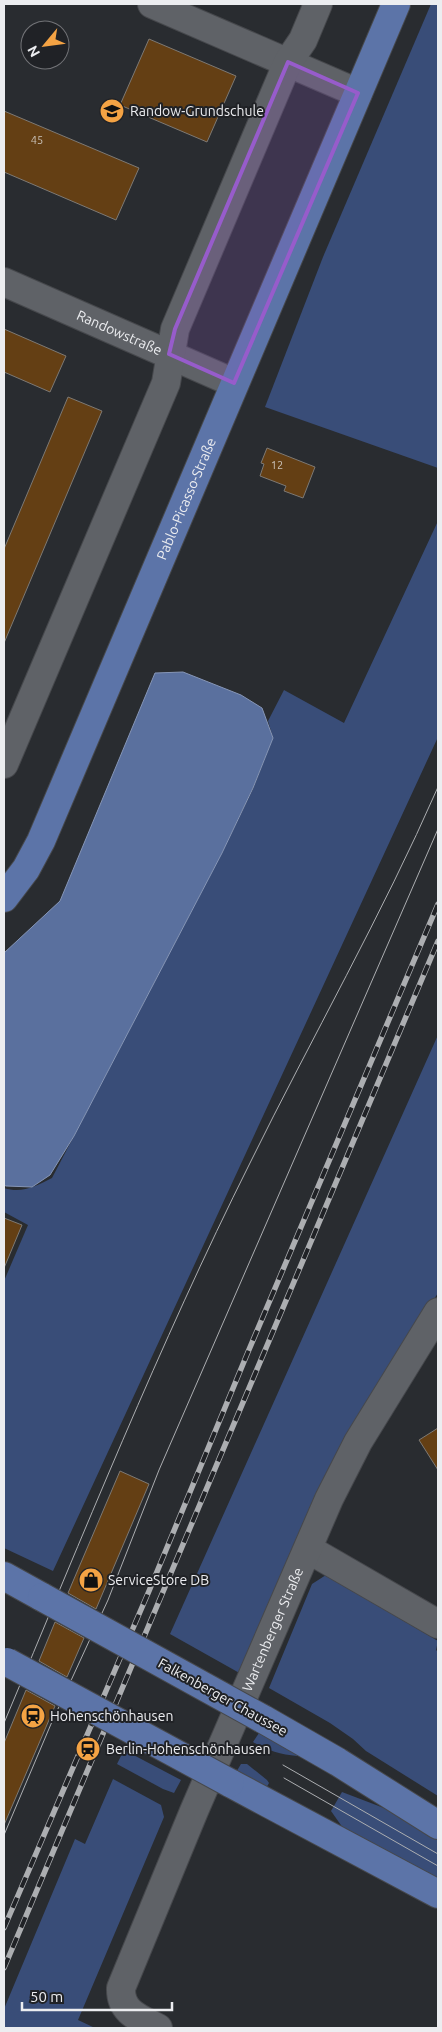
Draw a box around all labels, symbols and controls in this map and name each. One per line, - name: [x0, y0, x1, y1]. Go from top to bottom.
- north arrow: [20, 20, 70, 70]
- text: N: [24, 43, 43, 60]
- school or university icon: Randow-Grundschule: [99, 98, 125, 124]
- place label: Randow-Grundschule: [130, 103, 264, 119]
- house number: 45: [31, 134, 43, 146]
- street label: Randowstraße: [74, 307, 164, 358]
- street label: Pablo-Picasso-Straße: [153, 435, 219, 562]
- house number: 12: [271, 459, 283, 471]
- street label: Wartenberger Straße: [239, 1565, 306, 1694]
- shop icon: ServiceStore DB: [78, 1567, 104, 1593]
- place label: ServiceStore DB: [108, 1572, 209, 1588]
- street label: Falkenberger Chaussee: [156, 1655, 290, 1739]
- station icon: Hohenschönhausen: [20, 1703, 46, 1729]
- place label: Hohenschönhausen: [50, 1708, 173, 1724]
- station icon: Berlin-Hohenschönhausen: [75, 1736, 101, 1762]
- place label: Berlin-Hohenschönhausen: [106, 1741, 270, 1757]
- scale bar: [22, 1980, 172, 2012]
- text: 50 m: [30, 1988, 63, 2005]

